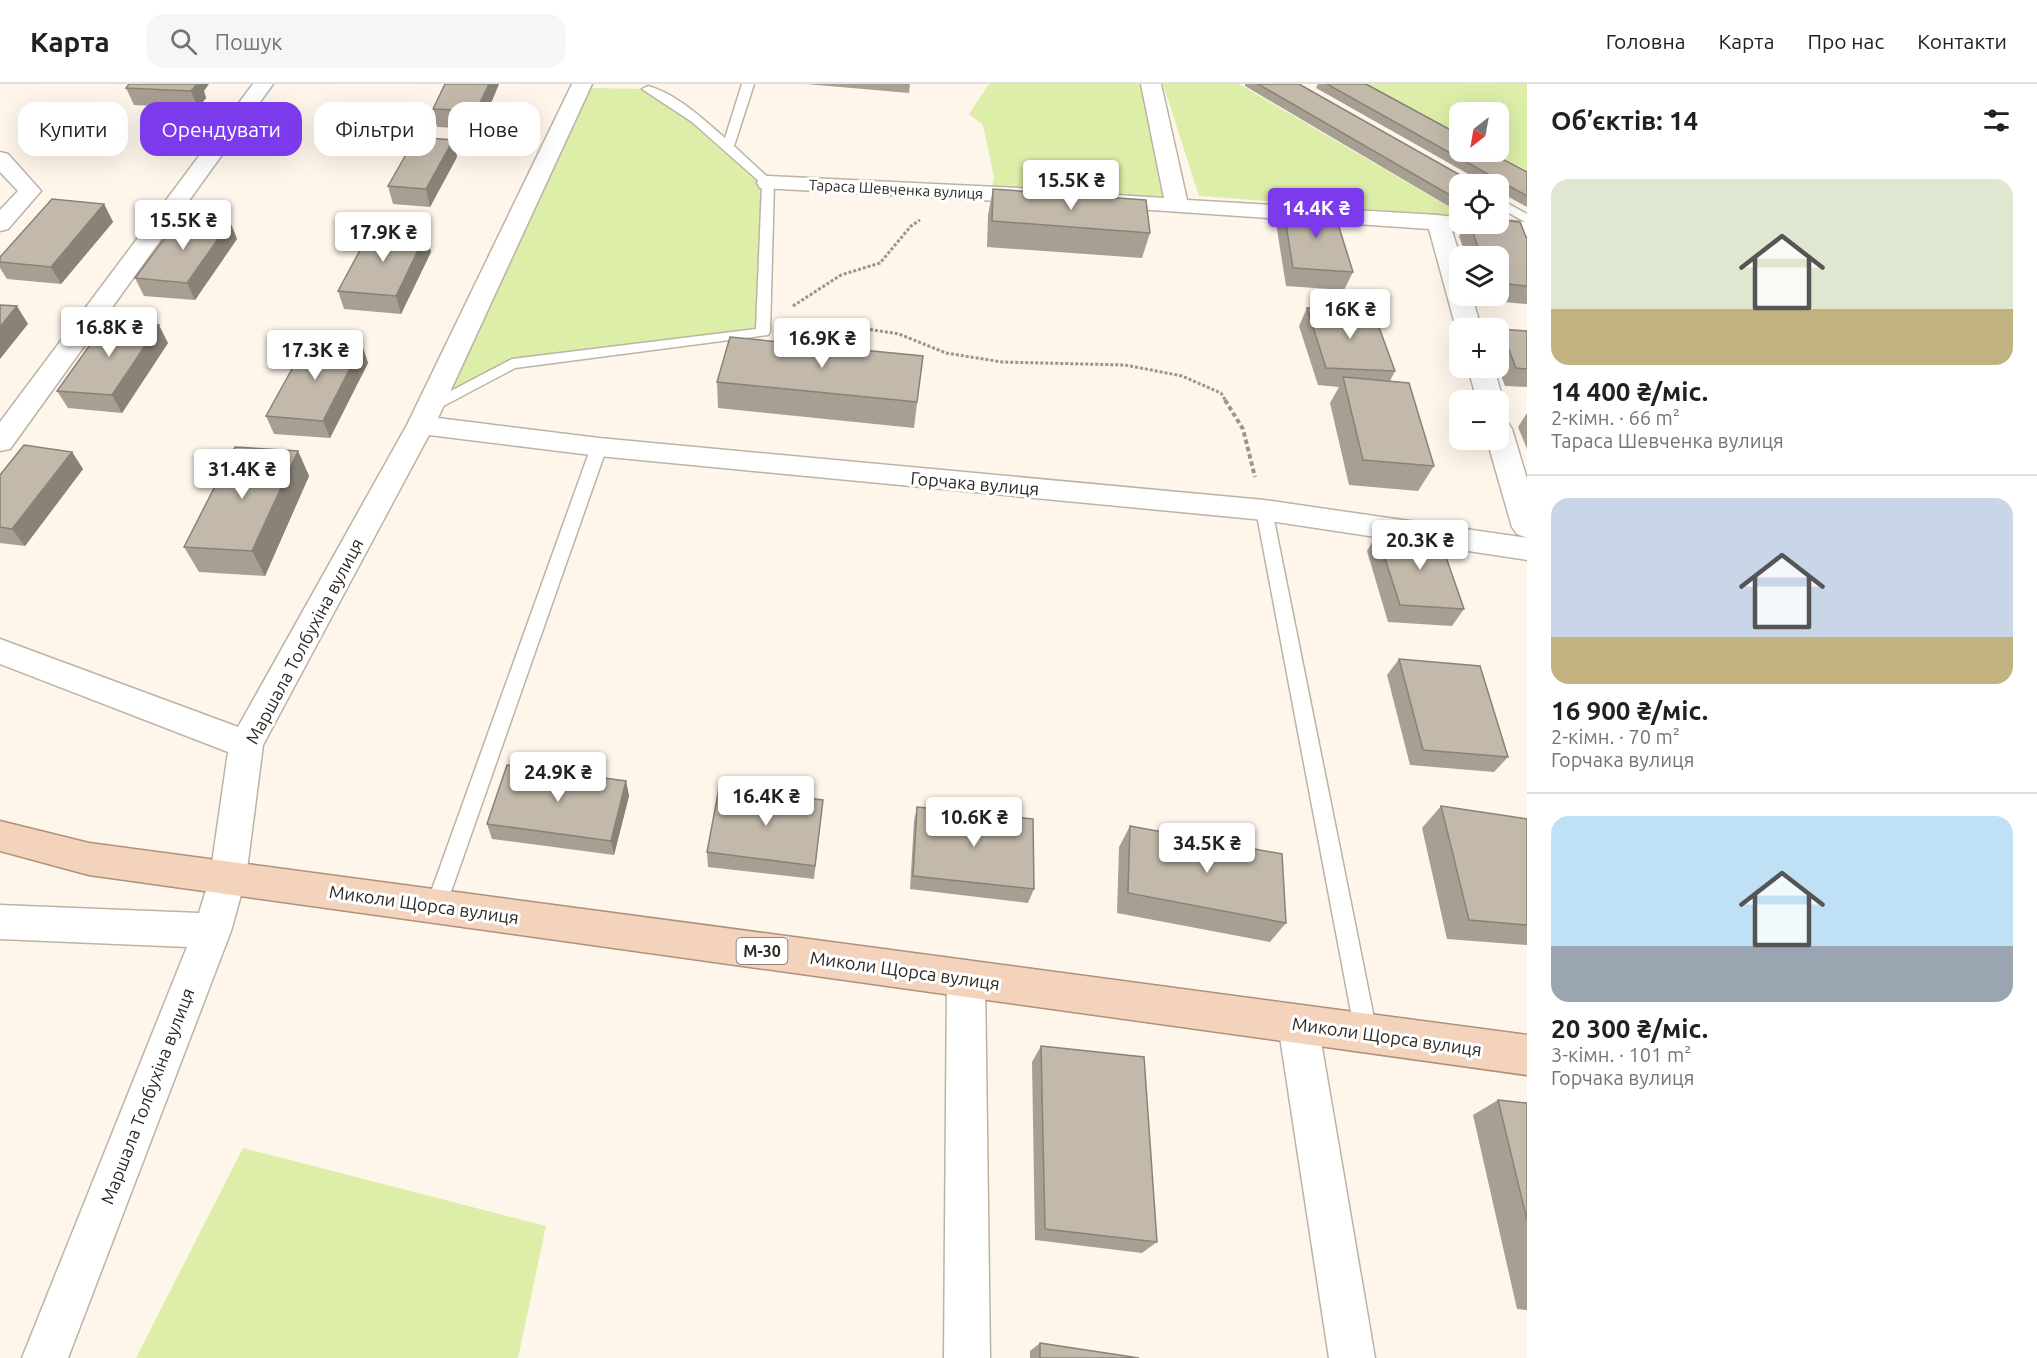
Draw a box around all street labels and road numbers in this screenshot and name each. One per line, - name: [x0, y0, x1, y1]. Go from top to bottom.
- street label: Тараса Шевченка вулиця: [808, 176, 984, 202]
- street label: Горчака вулиця: [910, 467, 1040, 499]
- street label: Маршала Толбухіна вулиця: [241, 535, 367, 747]
- street label: Миколи Щорса вулиця: [328, 881, 520, 927]
- road number: М-30: [736, 938, 788, 964]
- street label: Миколи Щорса вулиця: [809, 947, 1001, 993]
- street label: Маршала Толбухіна вулиця: [96, 985, 198, 1207]
- street label: Миколи Щорса вулиця: [1291, 1013, 1483, 1059]

